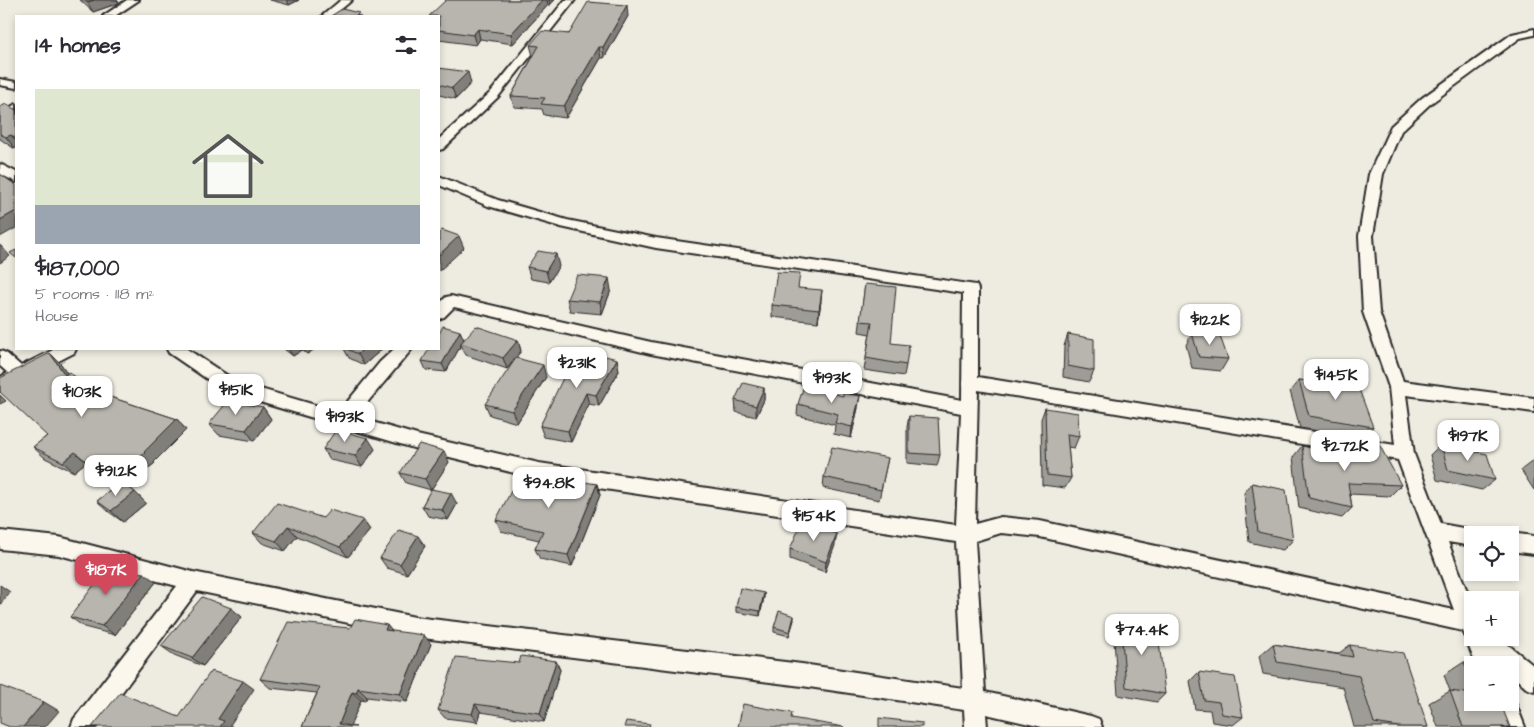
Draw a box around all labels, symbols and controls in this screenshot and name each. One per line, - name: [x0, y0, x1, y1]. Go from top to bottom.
- text: 14 homes: [35, 31, 121, 60]
- icon: filters: [392, 31, 420, 59]
- icon: home: [183, 121, 273, 211]
- text: $187,000: [35, 254, 119, 283]
- text: 5 rooms · 118 m²: [35, 283, 154, 305]
- pin: $122K: [1175, 304, 1245, 346]
- text: House: [35, 305, 79, 327]
- text: $122K: [1191, 309, 1229, 331]
- pin: $231K: [542, 346, 612, 389]
- text: $231K: [558, 352, 596, 374]
- pin: $145K: [1301, 358, 1371, 401]
- pin: $193K: [797, 362, 867, 404]
- text: $145K: [1315, 364, 1357, 386]
- text: $193K: [813, 367, 851, 389]
- pin: $151K: [201, 374, 271, 416]
- pin: $103K: [47, 376, 117, 418]
- text: $151K: [219, 379, 253, 401]
- text: $103K: [63, 381, 101, 403]
- pin: $193K: [310, 400, 380, 443]
- text: $193K: [326, 406, 364, 428]
- pin: $197K: [1433, 420, 1503, 462]
- text: $197K: [1448, 425, 1488, 447]
- pin: $272K: [1310, 430, 1380, 472]
- text: $272K: [1322, 435, 1368, 457]
- pin: $91.2K: [75, 454, 157, 497]
- text: $91.2K: [95, 460, 137, 482]
- pin: $94.8K: [508, 466, 590, 509]
- text: $94.8K: [523, 472, 575, 494]
- pin: $154K: [779, 500, 849, 542]
- text: $154K: [793, 505, 835, 527]
- map controls: [1464, 526, 1519, 711]
- button: locate: [1464, 526, 1519, 581]
- pin: $187K: [71, 554, 141, 596]
- text: $187K: [86, 559, 126, 581]
- button: +: [1464, 591, 1519, 646]
- pin: $74.4K: [1101, 614, 1183, 656]
- text: $74.4K: [1116, 619, 1168, 641]
- button: −: [1464, 656, 1519, 711]

